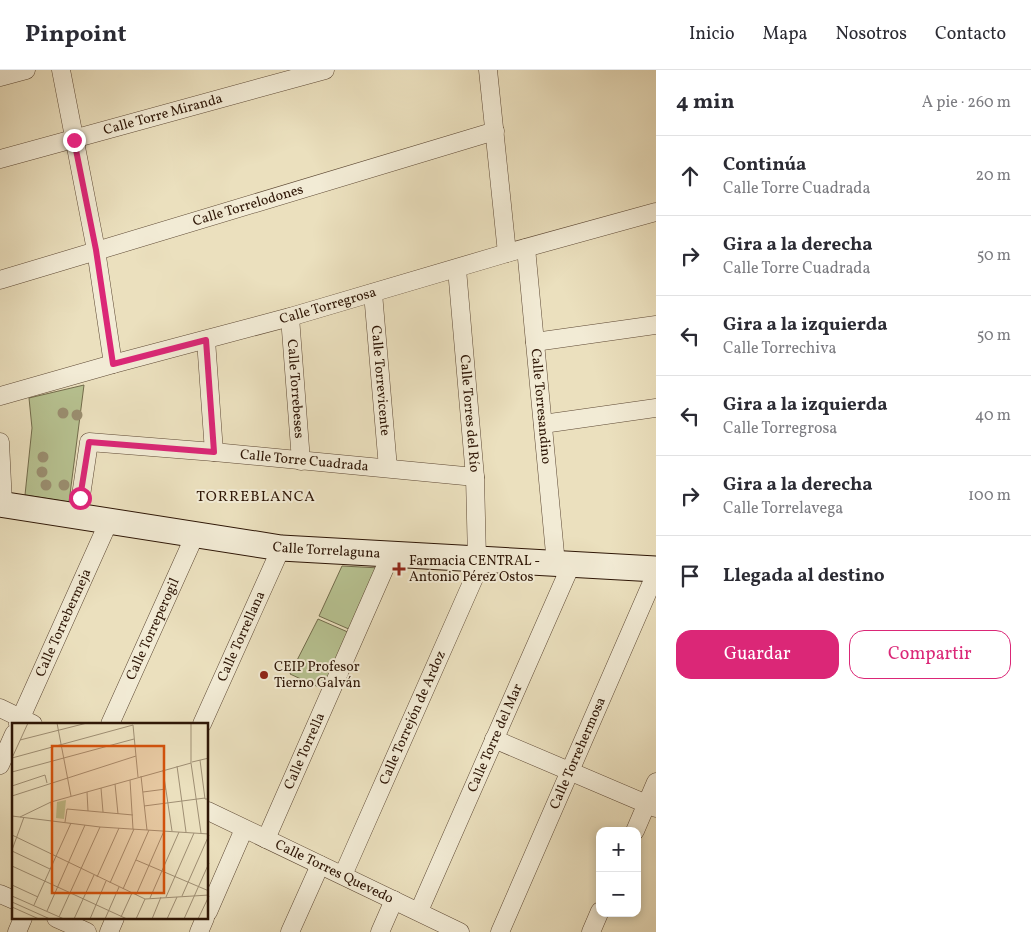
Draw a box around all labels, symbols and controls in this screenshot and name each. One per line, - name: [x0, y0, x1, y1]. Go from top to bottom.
- text: Pinpoint: [25, 18, 127, 52]
- text: Inicio: [689, 22, 735, 47]
- text: Mapa: [763, 22, 808, 47]
- text: Nosotros: [836, 22, 907, 47]
- text: Contacto: [935, 22, 1006, 47]
- text: 4 min: [676, 88, 735, 117]
- street label: Calle Torre Miranda: [101, 89, 225, 140]
- text: A pie · 260 m: [922, 92, 1011, 114]
- route end: [63, 129, 86, 152]
- text: Continúa: [723, 152, 806, 178]
- icon: ahead: [676, 162, 704, 190]
- text: 20 m: [976, 165, 1011, 187]
- text: Calle Torre Cuadrada: [723, 178, 870, 200]
- street label: Calle Torrelodones: [190, 180, 306, 231]
- text: Gira a la derecha: [723, 232, 873, 258]
- icon: right: [676, 242, 704, 270]
- text: 50 m: [977, 245, 1011, 267]
- text: Calle Torre Cuadrada: [723, 258, 870, 280]
- street label: Calle Torregrosa: [277, 283, 379, 329]
- text: Gira a la izquierda: [723, 312, 888, 338]
- icon: left: [676, 322, 704, 350]
- street label: Calle Torrevicente: [366, 325, 395, 437]
- text: 50 m: [977, 325, 1011, 347]
- street label: Calle Torrebeses: [282, 338, 309, 439]
- text: Calle Torrechiva: [723, 338, 837, 360]
- street label: Calle Torresandino: [526, 348, 556, 465]
- street label: Calle Torres del Río: [455, 354, 484, 473]
- text: Gira a la izquierda: [723, 392, 888, 418]
- icon: left: [676, 402, 704, 430]
- text: 40 m: [975, 405, 1011, 427]
- text: Calle Torregrosa: [723, 418, 837, 440]
- street label: Calle Torre Cuadrada: [239, 445, 370, 476]
- text: Gira a la derecha: [723, 472, 873, 498]
- icon: right: [676, 482, 704, 510]
- text: 100 m: [968, 485, 1011, 507]
- route start: [69, 487, 92, 510]
- district label: TORREBLANCA: [196, 487, 316, 508]
- text: Calle Torrelavega: [723, 498, 843, 520]
- street label: Calle Torrelaguna: [271, 537, 381, 563]
- place label: Farmacia CENTRAL - Antonio Pérez Ostos: [409, 552, 540, 587]
- icon: arrive: [676, 562, 704, 590]
- marker: Farmacia CENTRAL - Antonio Pérez Ostos: [393, 563, 405, 575]
- text: Llegada al destino: [723, 563, 885, 589]
- street label: Calle Torrebermeja: [31, 566, 96, 680]
- street label: Calle Torreperogil: [121, 575, 184, 683]
- street label: Calle Torrellana: [213, 588, 270, 685]
- button: Guardar: [676, 630, 839, 679]
- button: Compartir: [849, 630, 1011, 679]
- street label: Calle Torrejón de Ardoz: [375, 648, 450, 788]
- place label: CEIP Profesor Tierno Galván: [274, 658, 361, 693]
- marker: CEIP Profesor Tierno Galván: [258, 669, 270, 681]
- street label: Calle Torre del Mar: [463, 681, 527, 795]
- street label: Calle Torrehermosa: [545, 694, 610, 812]
- street label: Calle Torrella: [279, 710, 330, 792]
- inset map: [12, 723, 209, 920]
- map controls: [596, 827, 641, 917]
- button: +: [596, 827, 641, 872]
- street label: Calle Torres Quevedo: [272, 835, 397, 908]
- button: −: [596, 872, 641, 917]

